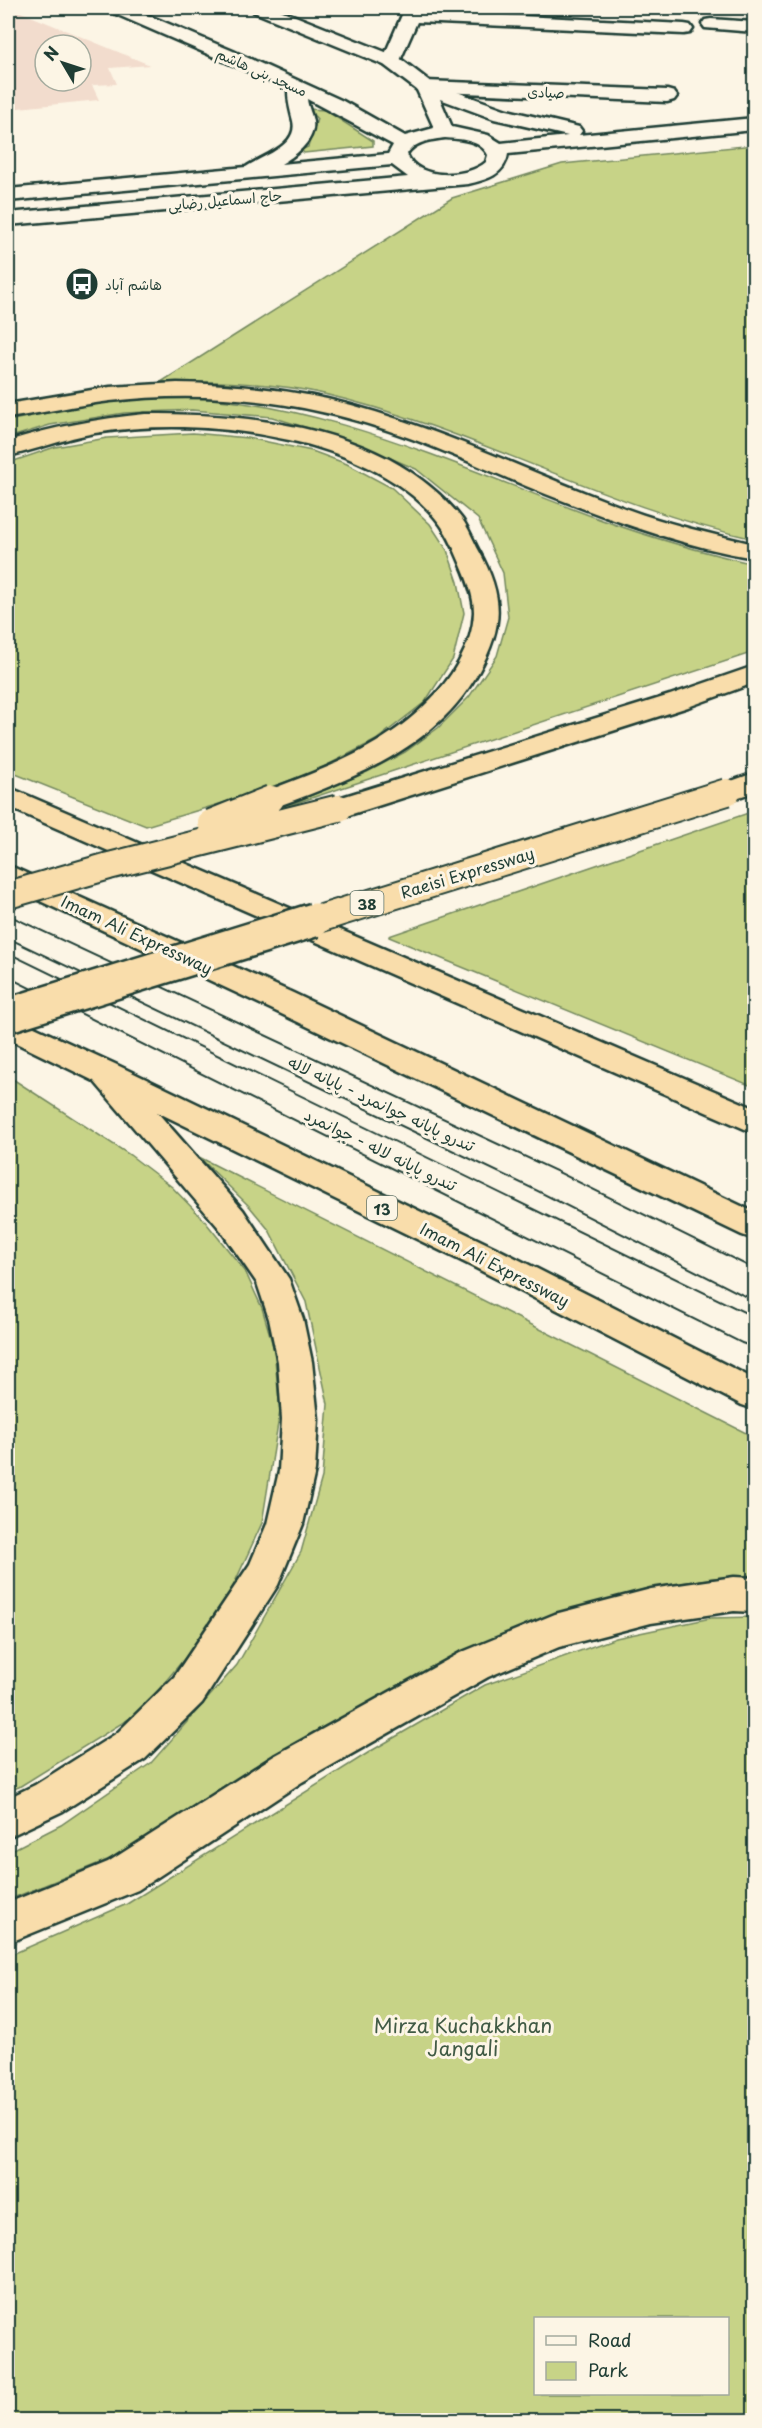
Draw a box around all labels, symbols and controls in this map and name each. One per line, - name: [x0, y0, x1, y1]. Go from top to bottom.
- north arrow: [33, 33, 93, 93]
- text: N: [37, 40, 64, 65]
- street label: مسجد بنی هاشم: [213, 43, 311, 102]
- street label: صیادی: [527, 81, 565, 103]
- street label: حاج اسماعیل رضایی: [167, 185, 283, 215]
- bus stop icon: هاشم آباد: [64, 266, 100, 302]
- place label: هاشم آباد: [105, 274, 162, 296]
- street label: Raeisi Expressway: [397, 840, 537, 904]
- street label: Imam Ali Expressway: [57, 888, 217, 980]
- road number: 38: [350, 891, 384, 915]
- street label: تندرو پایانه جوانمرد - پایانه لاله: [285, 1049, 480, 1157]
- street label: تندرو پایانه لاله - جوانمرد: [301, 1102, 461, 1196]
- road number: 13: [367, 1196, 397, 1220]
- street label: Imam Ali Expressway: [416, 1216, 574, 1312]
- park label: Mirza Kuchakkhan Jangali: [374, 2010, 552, 2063]
- legend: [534, 2317, 729, 2395]
- text: Road: [588, 2326, 632, 2353]
- text: Park: [588, 2356, 628, 2383]

